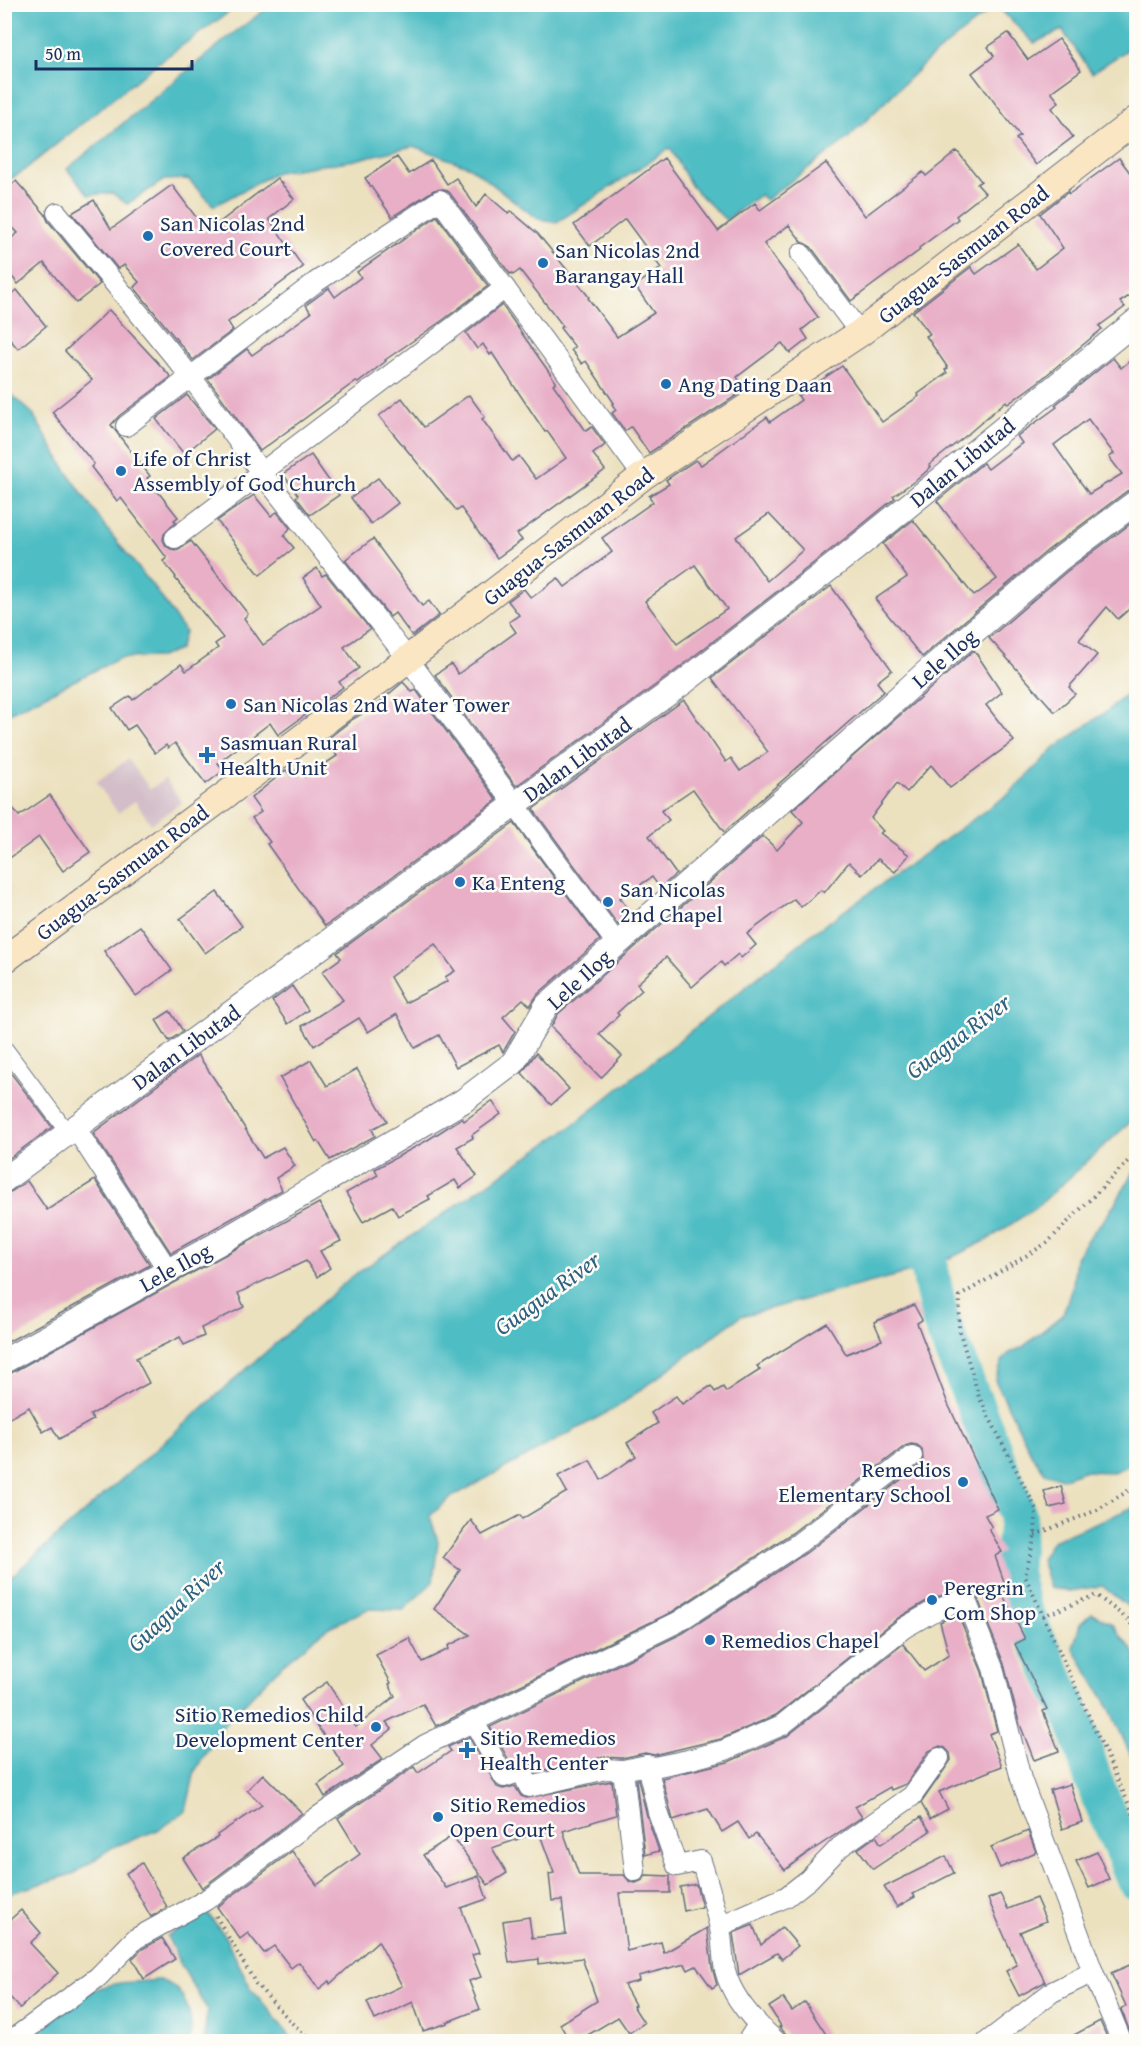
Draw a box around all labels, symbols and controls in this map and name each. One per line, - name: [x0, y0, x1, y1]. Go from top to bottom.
- scale bar: [36, 33, 192, 71]
- text: 50 m: [45, 40, 81, 67]
- street label: Guagua-Sasmuan Road: [871, 177, 1056, 331]
- place label: San Nicolas 2nd Covered Court: [160, 207, 305, 264]
- marker: San Nicolas 2nd Covered Court: [141, 229, 155, 243]
- place label: San Nicolas 2nd Barangay Hall: [555, 234, 700, 291]
- marker: San Nicolas 2nd Barangay Hall: [536, 256, 550, 270]
- place label: Ang Dating Daan: [678, 368, 832, 400]
- marker: Ang Dating Daan: [659, 377, 673, 391]
- street label: Dalan Libutad: [902, 409, 1022, 515]
- place label: Life of Christ Assembly of God Church: [133, 442, 357, 499]
- street label: Guagua-Sasmuan Road: [476, 459, 661, 613]
- marker: Life of Christ Assembly of God Church: [114, 464, 128, 478]
- street label: Lele Ilog: [904, 620, 984, 696]
- place label: San Nicolas 2nd Water Tower: [243, 688, 510, 720]
- marker: San Nicolas 2nd Water Tower: [224, 697, 238, 711]
- street label: Dalan Libutad: [516, 708, 638, 809]
- place label: Sasmuan Rural Health Unit: [220, 726, 357, 783]
- marker: Sasmuan Rural Health Unit: [198, 746, 216, 764]
- street label: Guagua-Sasmuan Road: [29, 796, 215, 948]
- place label: Ka Enteng: [472, 866, 565, 898]
- place label: San Nicolas 2nd Chapel: [620, 873, 725, 930]
- marker: Ka Enteng: [453, 875, 467, 889]
- marker: San Nicolas 2nd Chapel: [601, 895, 615, 909]
- street label: Lele Ilog: [539, 941, 619, 1017]
- water label: Guagua River: [898, 984, 1019, 1087]
- street label: Dalan Libutad: [125, 996, 247, 1097]
- street label: Lele Ilog: [133, 1234, 217, 1300]
- water label: Guagua River: [487, 1242, 608, 1343]
- place label: Remedios Elementary School: [779, 1453, 951, 1510]
- marker: Remedios Elementary School: [956, 1475, 970, 1489]
- water label: Guagua River: [119, 1549, 234, 1660]
- place label: Peregrin Com Shop: [944, 1571, 1036, 1628]
- marker: Peregrin Com Shop: [925, 1593, 939, 1607]
- place label: Remedios Chapel: [722, 1624, 879, 1656]
- marker: Remedios Chapel: [703, 1633, 717, 1647]
- place label: Sitio Remedios Child Development Center: [175, 1698, 364, 1755]
- marker: Sitio Remedios Child Development Center: [369, 1720, 383, 1734]
- place label: Sitio Remedios Health Center: [480, 1721, 616, 1778]
- marker: Sitio Remedios Health Center: [458, 1741, 476, 1759]
- place label: Sitio Remedios Open Court: [450, 1788, 586, 1845]
- marker: Sitio Remedios Open Court: [431, 1810, 445, 1824]

